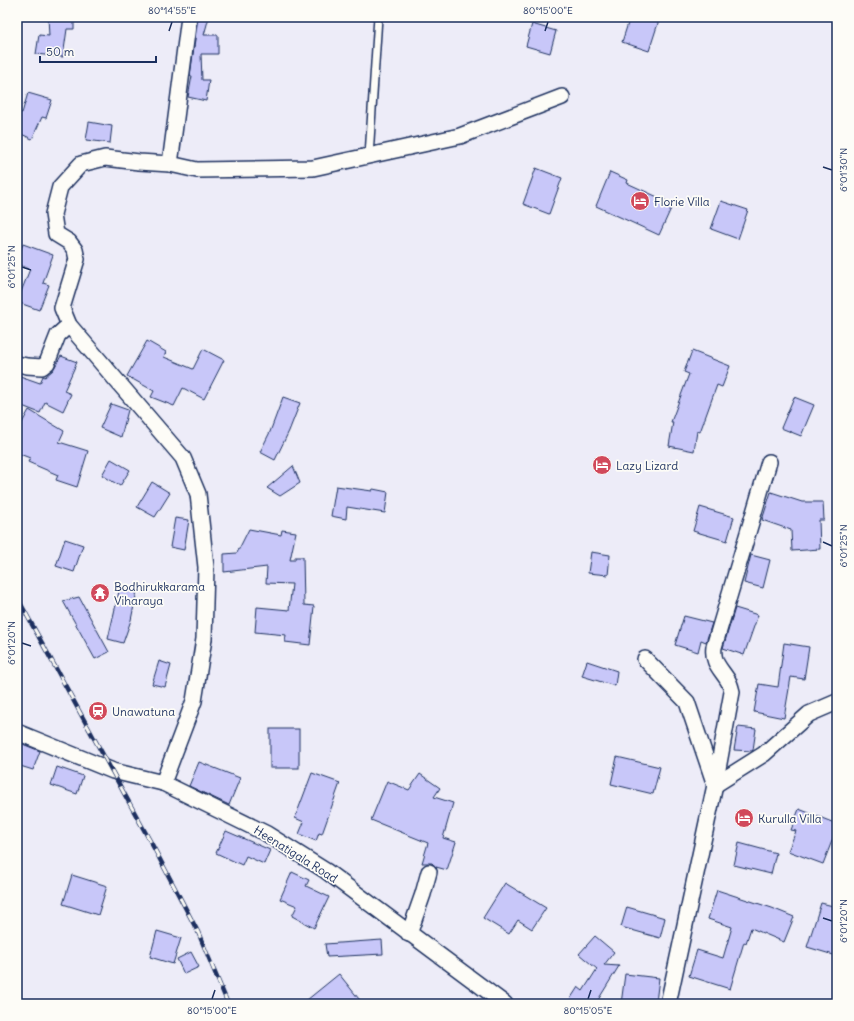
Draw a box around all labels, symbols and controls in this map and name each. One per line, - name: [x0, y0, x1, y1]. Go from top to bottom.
- text: 80°14'55"E: [148, 4, 196, 17]
- text: 80°15'00"E: [523, 4, 573, 17]
- scale bar: [40, 38, 156, 64]
- text: 50 m: [46, 44, 75, 59]
- text: 6°01'30"N: [837, 148, 850, 192]
- hotel icon: Florie Villa: [629, 190, 651, 212]
- place label: Florie Villa: [654, 194, 710, 209]
- text: 6°01'25"N: [5, 245, 18, 289]
- hotel icon: Lazy Lizard: [591, 454, 613, 476]
- place label: Lazy Lizard: [616, 458, 678, 473]
- text: 6°01'25"N: [837, 524, 850, 568]
- place label: Bodhirukkarama Viharaya: [114, 579, 205, 608]
- temple icon: Bodhirukkarama Viharaya: [89, 582, 111, 604]
- text: 6°01'20"N: [5, 621, 18, 665]
- station icon: Unawatuna: [87, 700, 109, 722]
- place label: Unawatuna: [112, 704, 175, 719]
- hotel icon: Kurulla Villa: [733, 807, 755, 829]
- place label: Kurulla Villa: [758, 811, 822, 826]
- street label: Heenatigala Road: [251, 822, 341, 886]
- text: 6°01'20"N: [837, 899, 850, 943]
- text: 80°15'00"E: [187, 1004, 237, 1017]
- text: 80°15'05"E: [564, 1004, 613, 1017]

